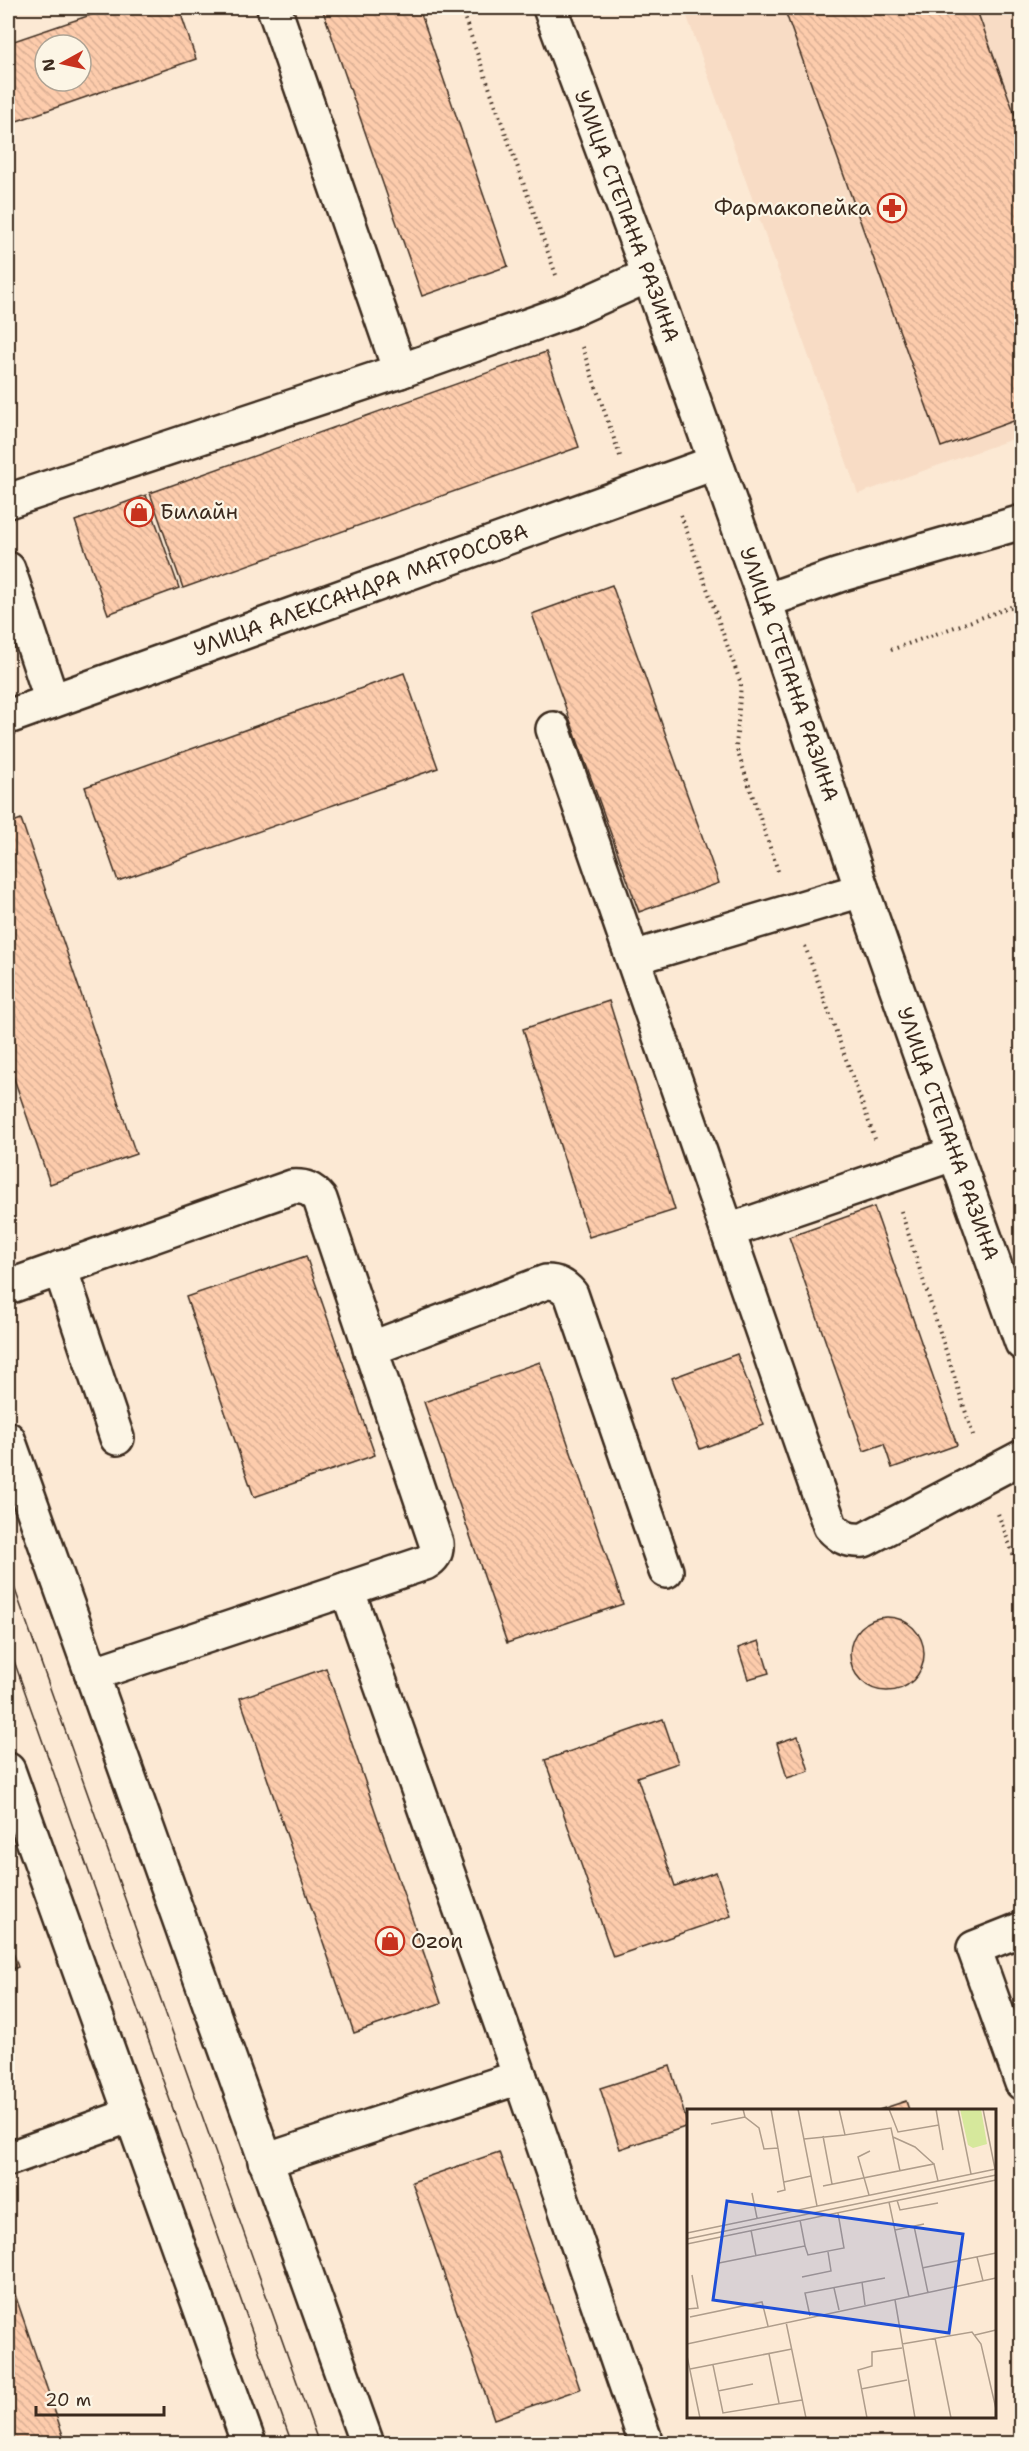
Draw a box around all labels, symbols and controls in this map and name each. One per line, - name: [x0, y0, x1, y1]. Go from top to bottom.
- north arrow: [33, 33, 93, 93]
- text: N: [37, 57, 60, 73]
- street label: УЛИЦА СТЕПАНА РАЗИНА: [568, 86, 686, 346]
- pharmacy icon: Фармакопейка: [876, 192, 908, 224]
- place label: Фармакопейка: [714, 194, 871, 222]
- shop icon: Билайн: [123, 496, 155, 528]
- place label: Билайн: [160, 498, 238, 526]
- street label: УЛИЦА АЛЕКСАНДРА МАТРОСОВА: [190, 517, 532, 663]
- street label: УЛИЦА СТЕПАНА РАЗИНА: [733, 543, 845, 805]
- street label: УЛИЦА СТЕПАНА РАЗИНА: [890, 1003, 1006, 1264]
- shop icon: Ozon: [374, 1925, 406, 1957]
- place label: Ozon: [411, 1927, 463, 1955]
- inset map: [687, 2109, 996, 2418]
- scale bar: [36, 2379, 164, 2417]
- text: 20 m: [45, 2388, 91, 2412]

